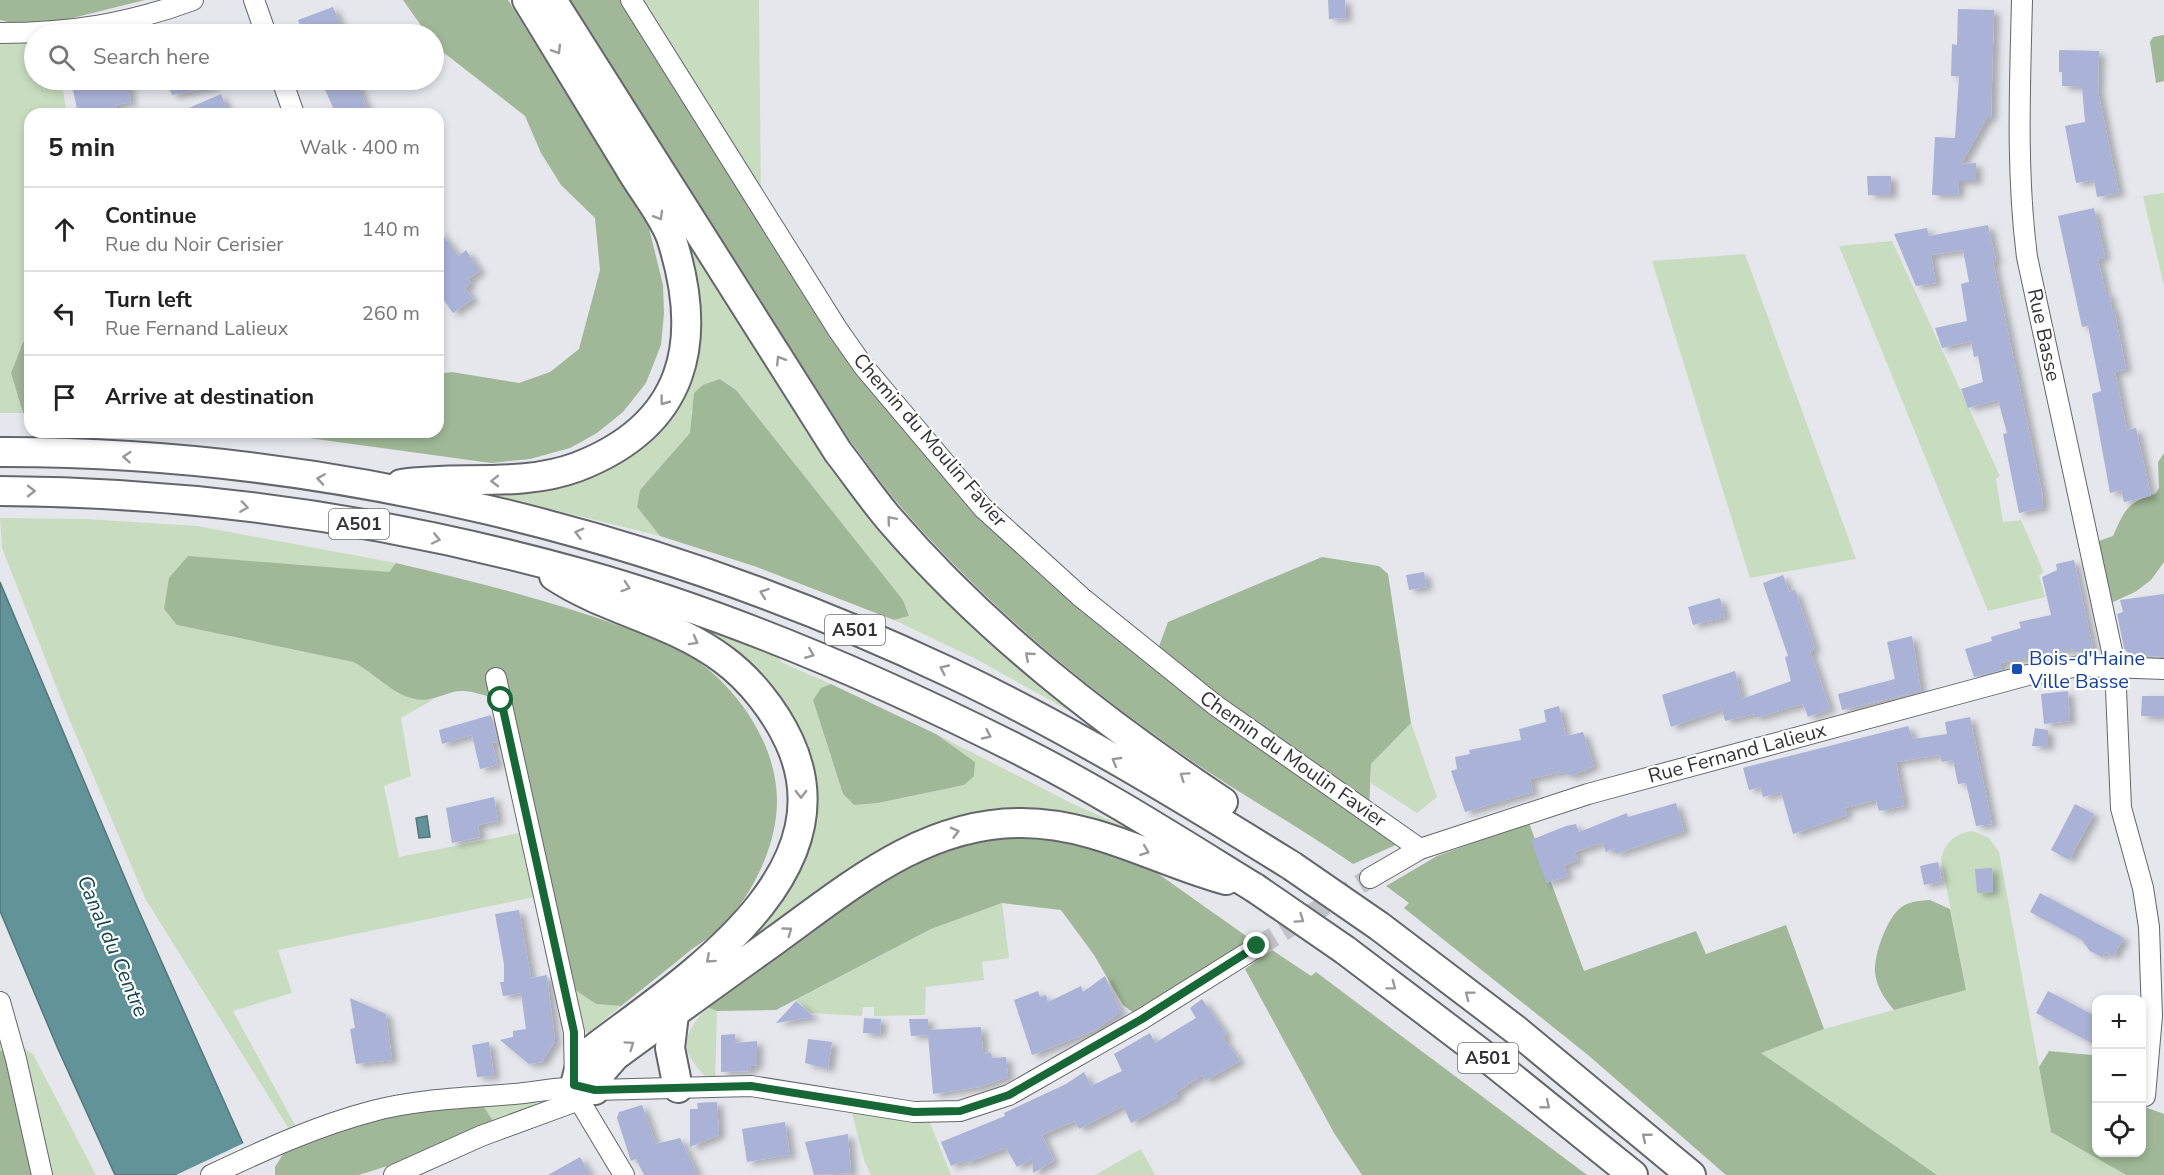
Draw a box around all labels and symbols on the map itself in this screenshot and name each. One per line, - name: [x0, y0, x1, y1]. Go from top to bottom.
- one-way arrow: [550, 44, 562, 54]
- one-way arrow: [651, 210, 663, 220]
- street label: Rue Basse: [2021, 286, 2067, 384]
- street label: Chemin du Moulin Favier: [847, 347, 1013, 533]
- one-way arrow: [775, 356, 787, 366]
- one-way arrow: [660, 394, 671, 405]
- one-way arrow: [122, 451, 131, 464]
- one-way arrow: [316, 473, 326, 486]
- one-way arrow: [490, 475, 499, 487]
- one-way arrow: [27, 485, 36, 497]
- one-way arrow: [239, 500, 248, 512]
- road number: A501: [329, 509, 389, 539]
- one-way arrow: [887, 516, 898, 527]
- one-way arrow: [574, 528, 584, 541]
- one-way arrow: [431, 532, 441, 545]
- one-way arrow: [620, 580, 631, 593]
- one-way arrow: [759, 588, 770, 601]
- road number: A501: [825, 615, 885, 645]
- one-way arrow: [688, 634, 699, 645]
- place label: Bois-d'Haine Ville Basse: [2028, 645, 2145, 695]
- one-way arrow: [803, 647, 814, 659]
- one-way arrow: [1025, 653, 1036, 664]
- marker: Bois-d'Haine Ville Basse: [2010, 662, 2024, 676]
- one-way arrow: [939, 665, 950, 677]
- street label: Chemin du Moulin Favier: [1194, 684, 1392, 834]
- route start: [487, 686, 513, 712]
- street label: Rue Fernand Lalieux: [1645, 716, 1829, 790]
- one-way arrow: [980, 727, 991, 739]
- one-way arrow: [1112, 756, 1122, 768]
- one-way arrow: [1179, 772, 1190, 783]
- one-way arrow: [795, 789, 807, 798]
- one-way arrow: [949, 827, 959, 839]
- one-way arrow: [1139, 844, 1150, 856]
- water label: Canal du Centre: [71, 871, 155, 1021]
- one-way arrow: [1293, 912, 1304, 923]
- one-way arrow: [781, 927, 792, 938]
- route end: [1243, 932, 1269, 958]
- one-way arrow: [706, 952, 717, 963]
- one-way arrow: [1385, 978, 1396, 989]
- one-way arrow: [1465, 991, 1476, 1002]
- one-way arrow: [623, 1041, 634, 1052]
- road number: A501: [1458, 1043, 1518, 1073]
- one-way arrow: [1540, 1097, 1551, 1108]
- one-way arrow: [1642, 1133, 1653, 1144]

